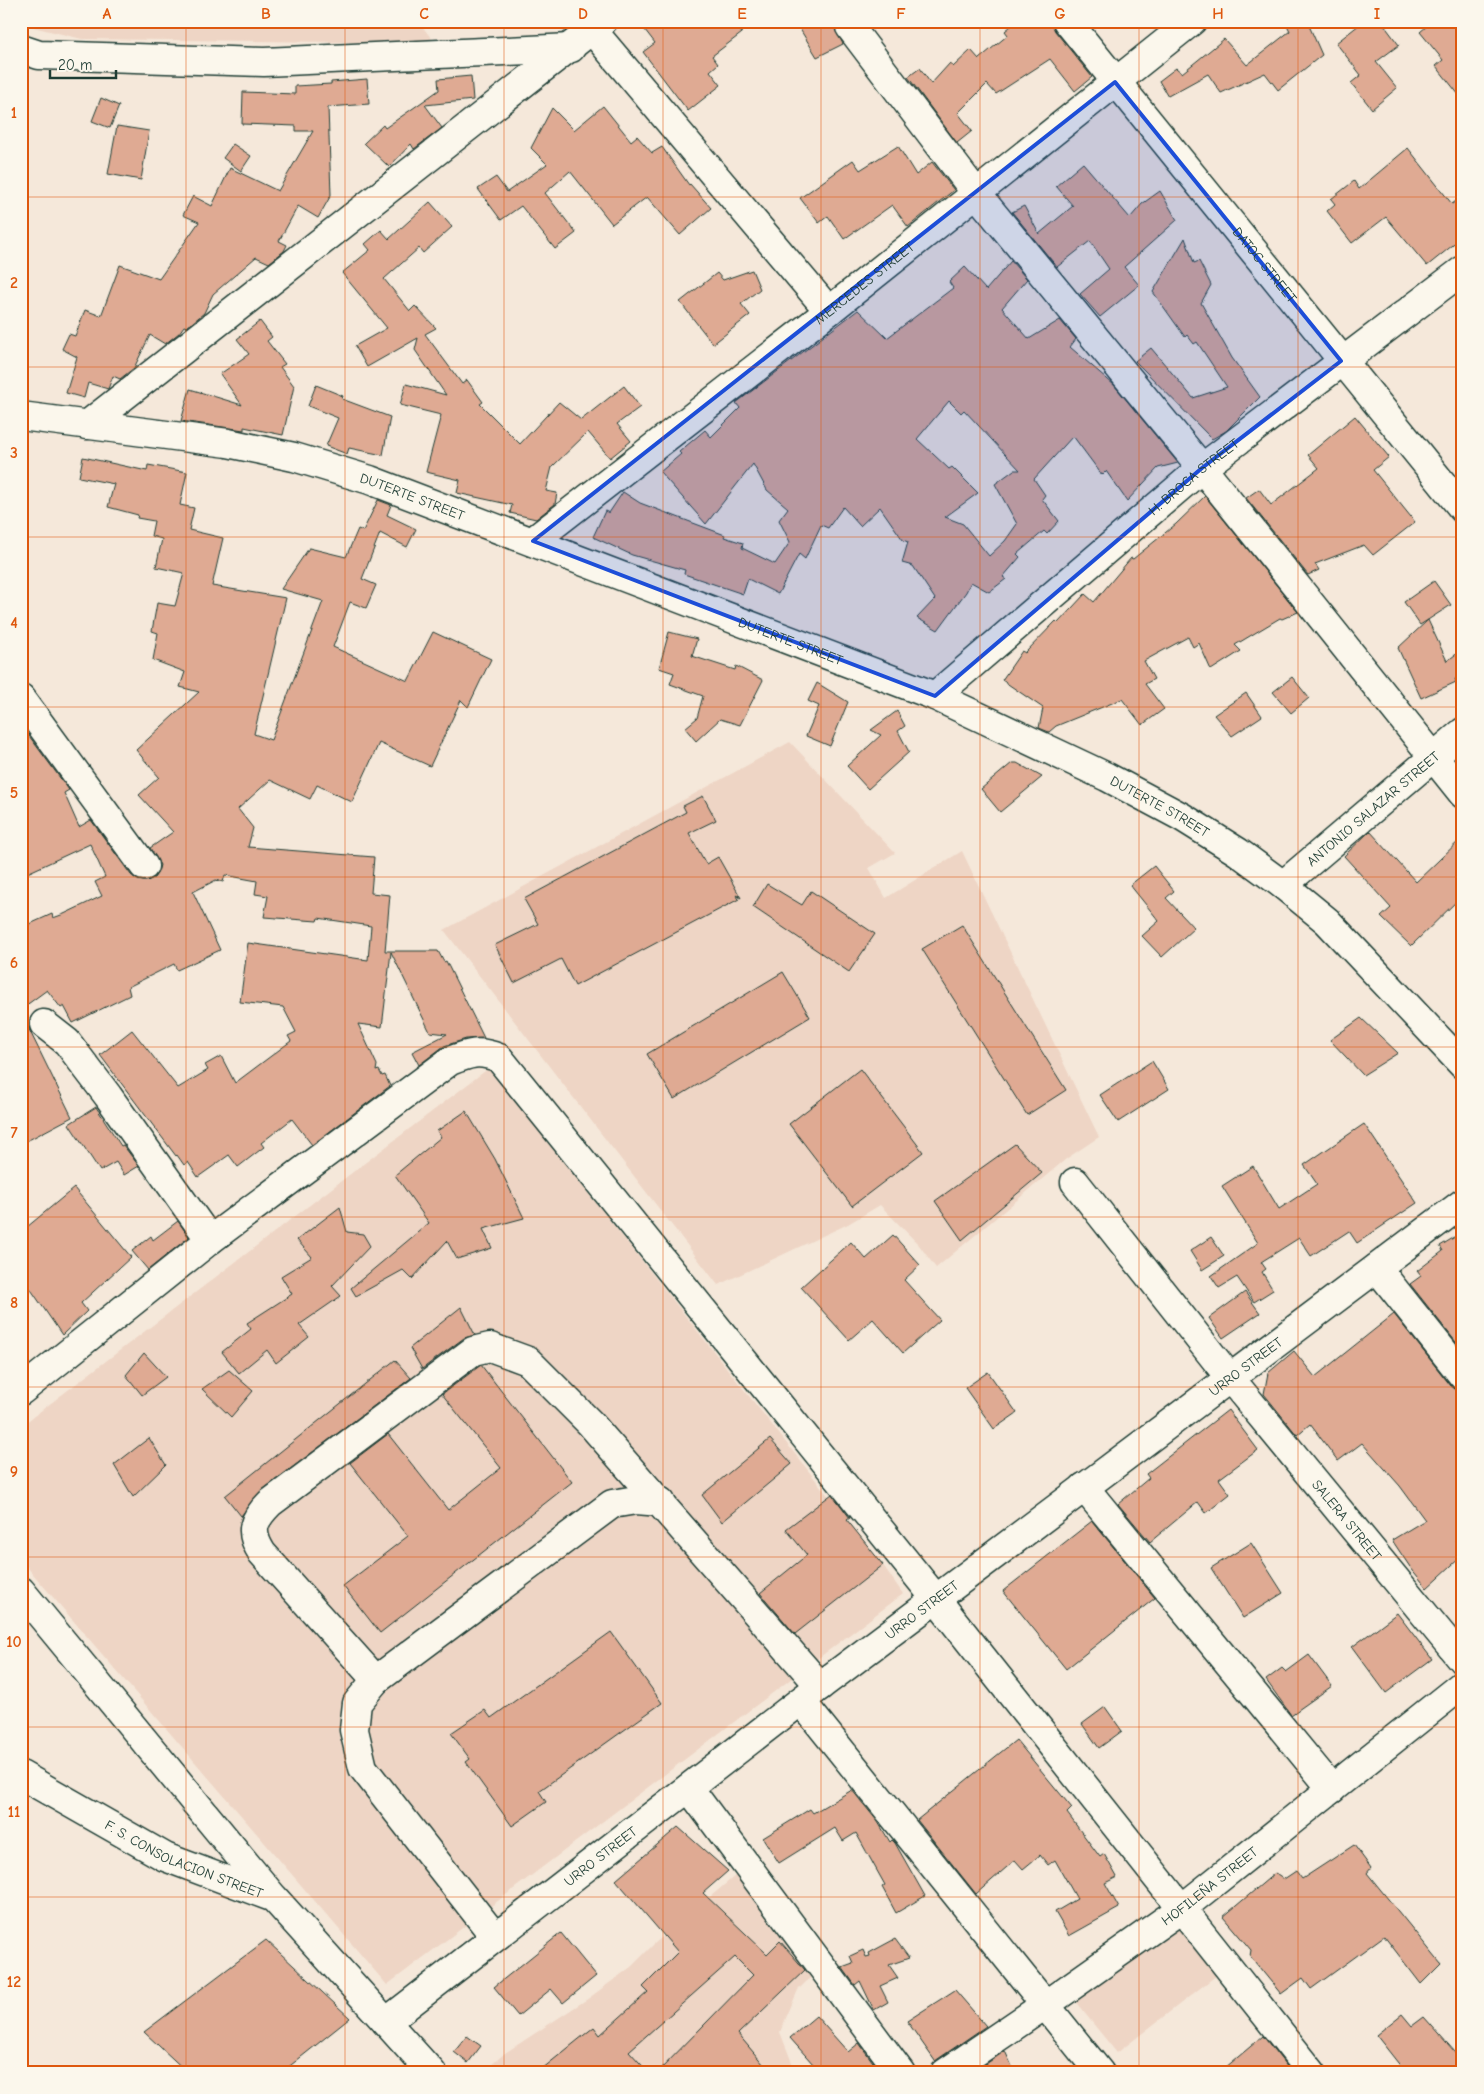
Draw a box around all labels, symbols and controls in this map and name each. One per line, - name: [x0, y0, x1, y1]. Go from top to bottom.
- text: A: [103, 5, 112, 23]
- text: B: [261, 5, 271, 23]
- text: C: [419, 5, 429, 23]
- text: D: [578, 5, 588, 23]
- text: E: [737, 5, 747, 23]
- text: F: [896, 5, 906, 23]
- text: G: [1054, 5, 1066, 23]
- text: H: [1212, 5, 1224, 23]
- text: I: [1374, 5, 1380, 23]
- scale bar: [50, 48, 116, 80]
- text: 20 m: [58, 56, 92, 74]
- text: 1: [11, 104, 17, 122]
- street label: DATOC STREET: [1229, 224, 1301, 307]
- street label: MERCEDES STREET: [811, 237, 918, 328]
- text: 2: [10, 274, 18, 292]
- street label: H. BROCA STREET: [1145, 434, 1243, 519]
- text: 3: [10, 444, 18, 462]
- street label: DUTERTE STREET: [358, 469, 468, 524]
- street label: DUTERTE STREET: [736, 613, 846, 669]
- text: 4: [10, 614, 18, 632]
- street label: ANTONIO SALAZAR STREET: [1303, 747, 1443, 870]
- street label: DUTERTE STREET: [1107, 772, 1213, 841]
- text: 5: [10, 784, 18, 802]
- text: 6: [10, 954, 18, 972]
- text: 7: [10, 1124, 18, 1142]
- text: 8: [10, 1294, 18, 1312]
- street label: URRO STREET: [1205, 1333, 1286, 1400]
- text: 9: [10, 1463, 18, 1481]
- street label: SALERA STREET: [1309, 1476, 1386, 1565]
- street label: URRO STREET: [881, 1576, 962, 1643]
- text: 10: [6, 1633, 22, 1651]
- text: 11: [8, 1803, 20, 1821]
- street label: F. S. CONSOLACION STREET: [102, 1816, 266, 1902]
- street label: URRO STREET: [560, 1822, 641, 1890]
- street label: HOFILEÑA STREET: [1158, 1842, 1262, 1929]
- text: 12: [7, 1973, 21, 1991]

